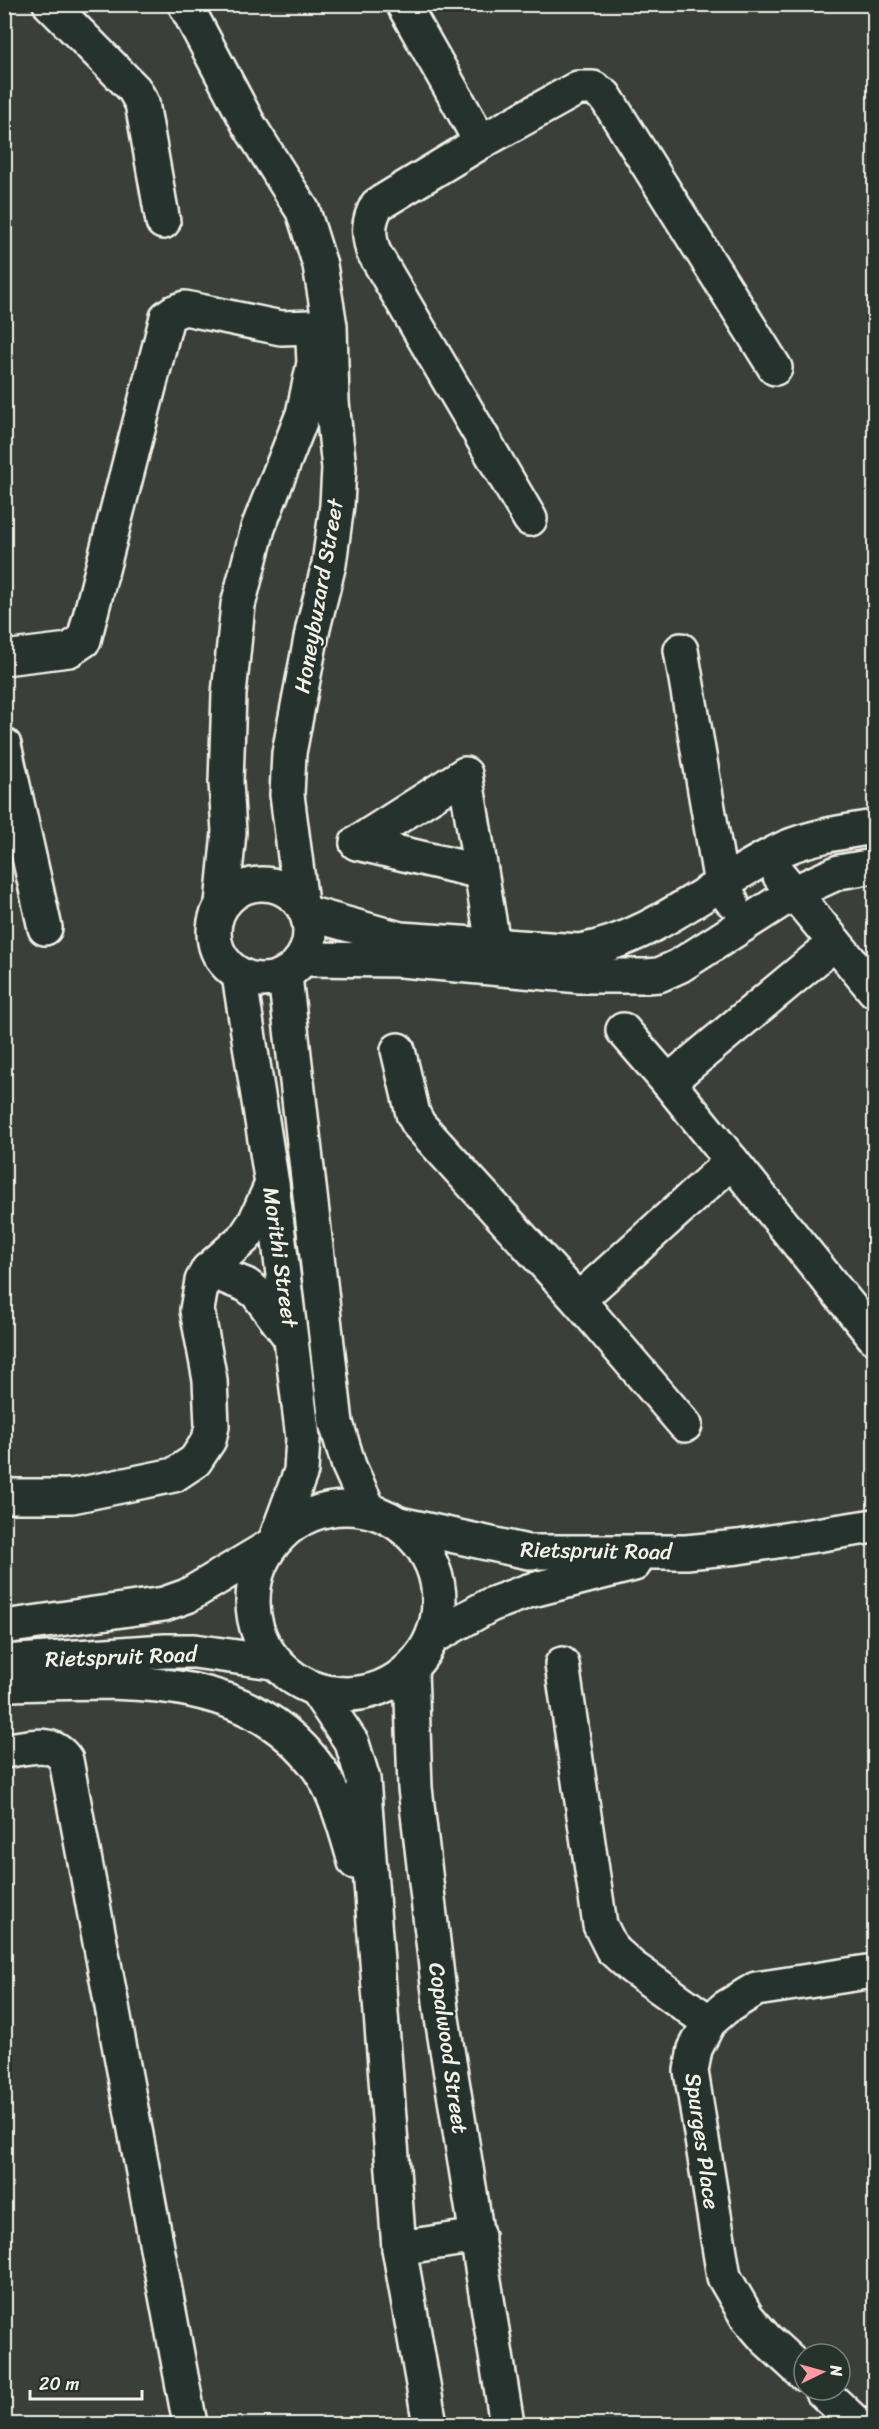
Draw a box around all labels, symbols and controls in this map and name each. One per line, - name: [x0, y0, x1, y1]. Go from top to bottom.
- street label: Honeybuzard Street: [282, 495, 355, 696]
- street label: Morithi Street: [251, 1184, 310, 1331]
- street label: Rietspruit Road: [520, 1530, 673, 1571]
- street label: Rietspruit Road: [45, 1634, 199, 1679]
- street label: Copalwood Street: [417, 1960, 480, 2137]
- street label: Spurges Place: [674, 2070, 731, 2212]
- north arrow: [792, 2342, 852, 2402]
- scale bar: [30, 2363, 142, 2401]
- text: N: [821, 2363, 851, 2378]
- text: 20 m: [39, 2368, 79, 2400]

